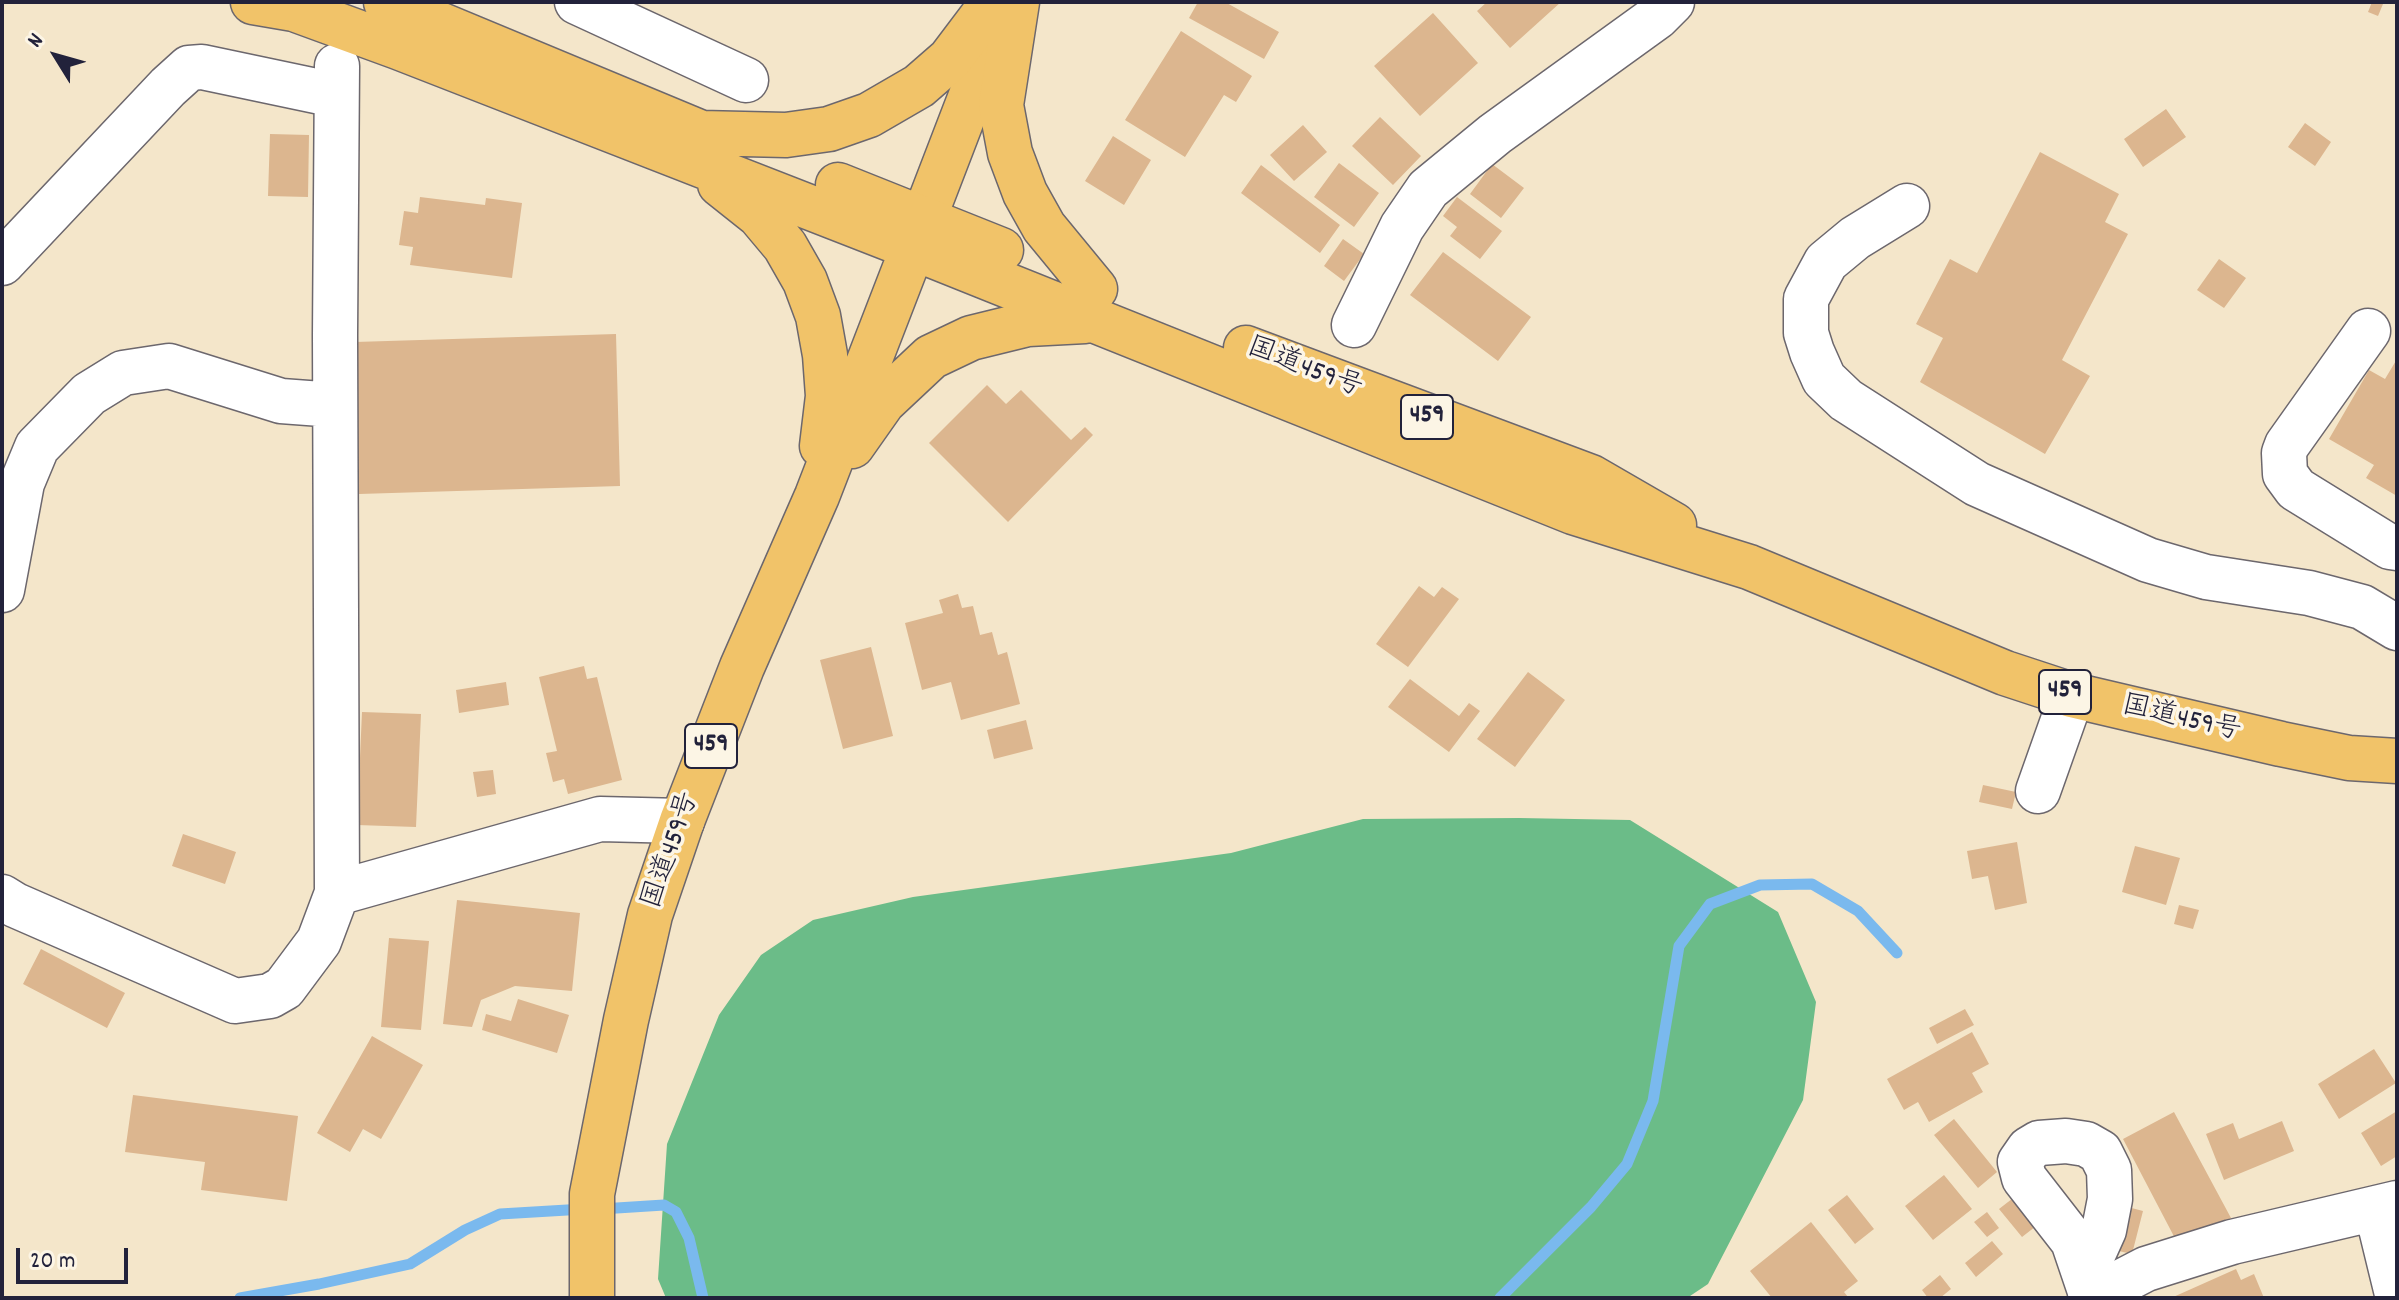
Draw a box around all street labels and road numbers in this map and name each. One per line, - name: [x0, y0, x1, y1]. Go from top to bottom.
- street label: 国道459号: [1241, 333, 1367, 407]
- road number: 459: [1401, 395, 1453, 439]
- road number: 459: [2039, 670, 2091, 714]
- street label: 国道459号: [2118, 691, 2244, 751]
- road number: 459: [685, 724, 737, 768]
- street label: 国道459号: [637, 788, 709, 914]

